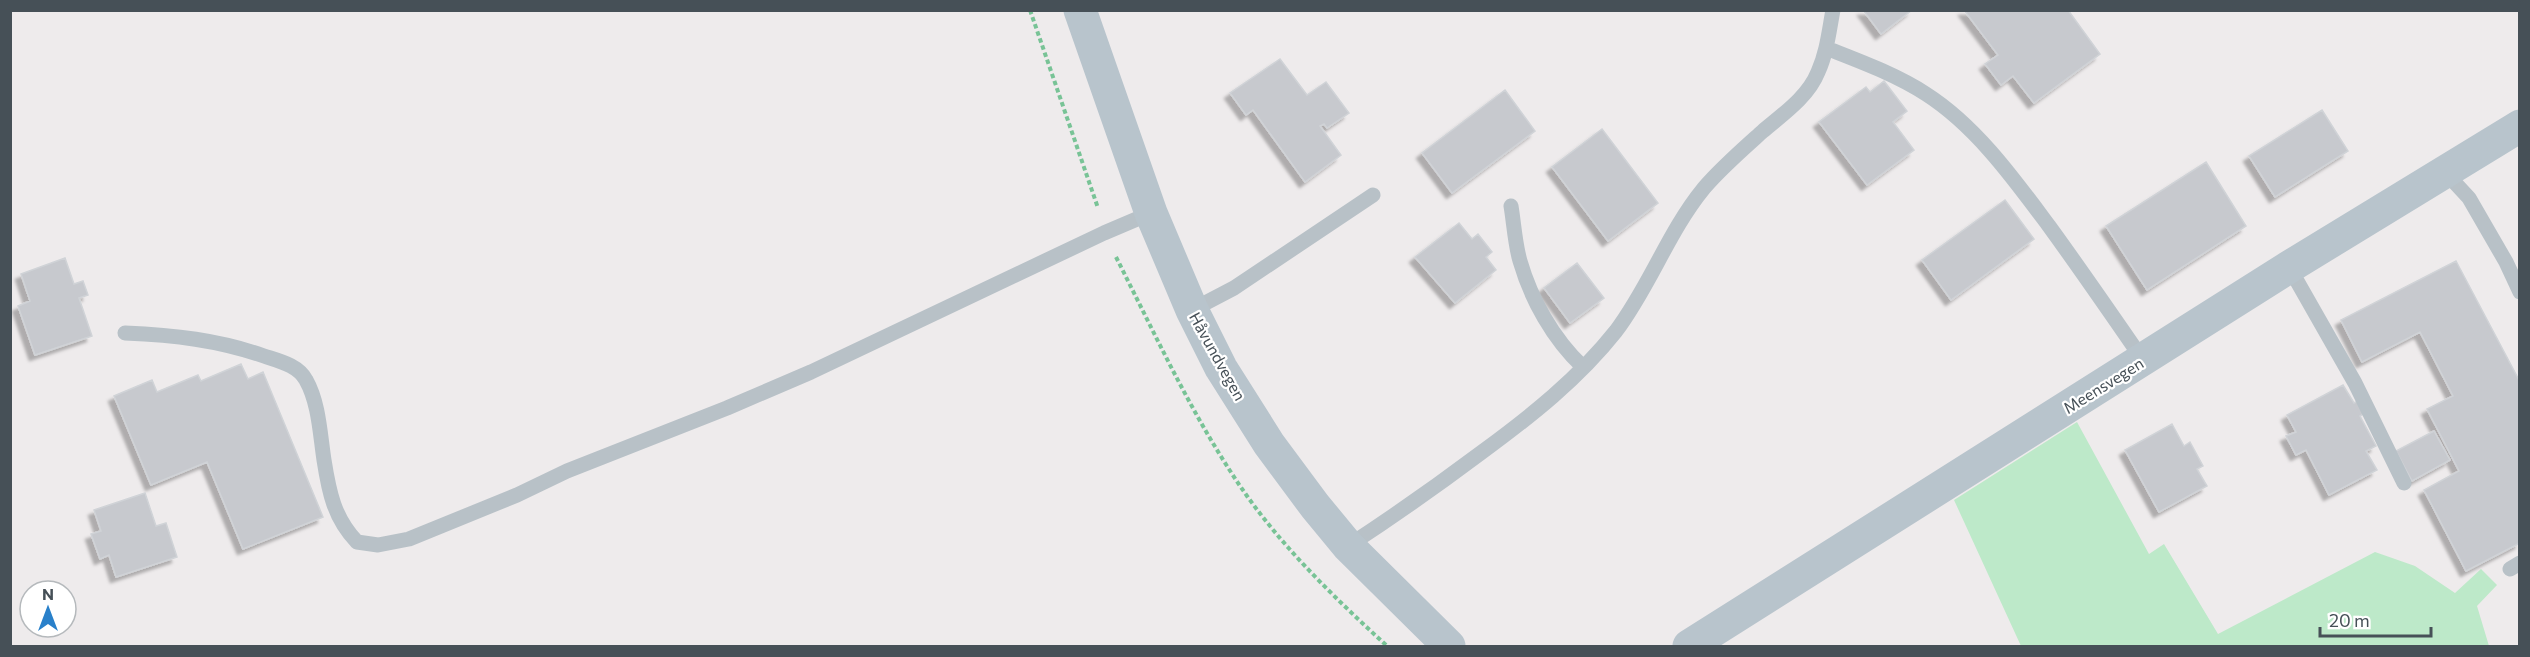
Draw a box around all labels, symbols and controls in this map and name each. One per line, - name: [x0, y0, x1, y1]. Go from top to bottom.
- street label: Håvundvegen: [1186, 308, 1250, 404]
- street label: Meensvegen: [2059, 353, 2147, 417]
- north arrow: [18, 579, 78, 639]
- text: N: [42, 584, 54, 603]
- scale bar: [2320, 600, 2431, 638]
- text: 20 m: [2329, 609, 2370, 631]

